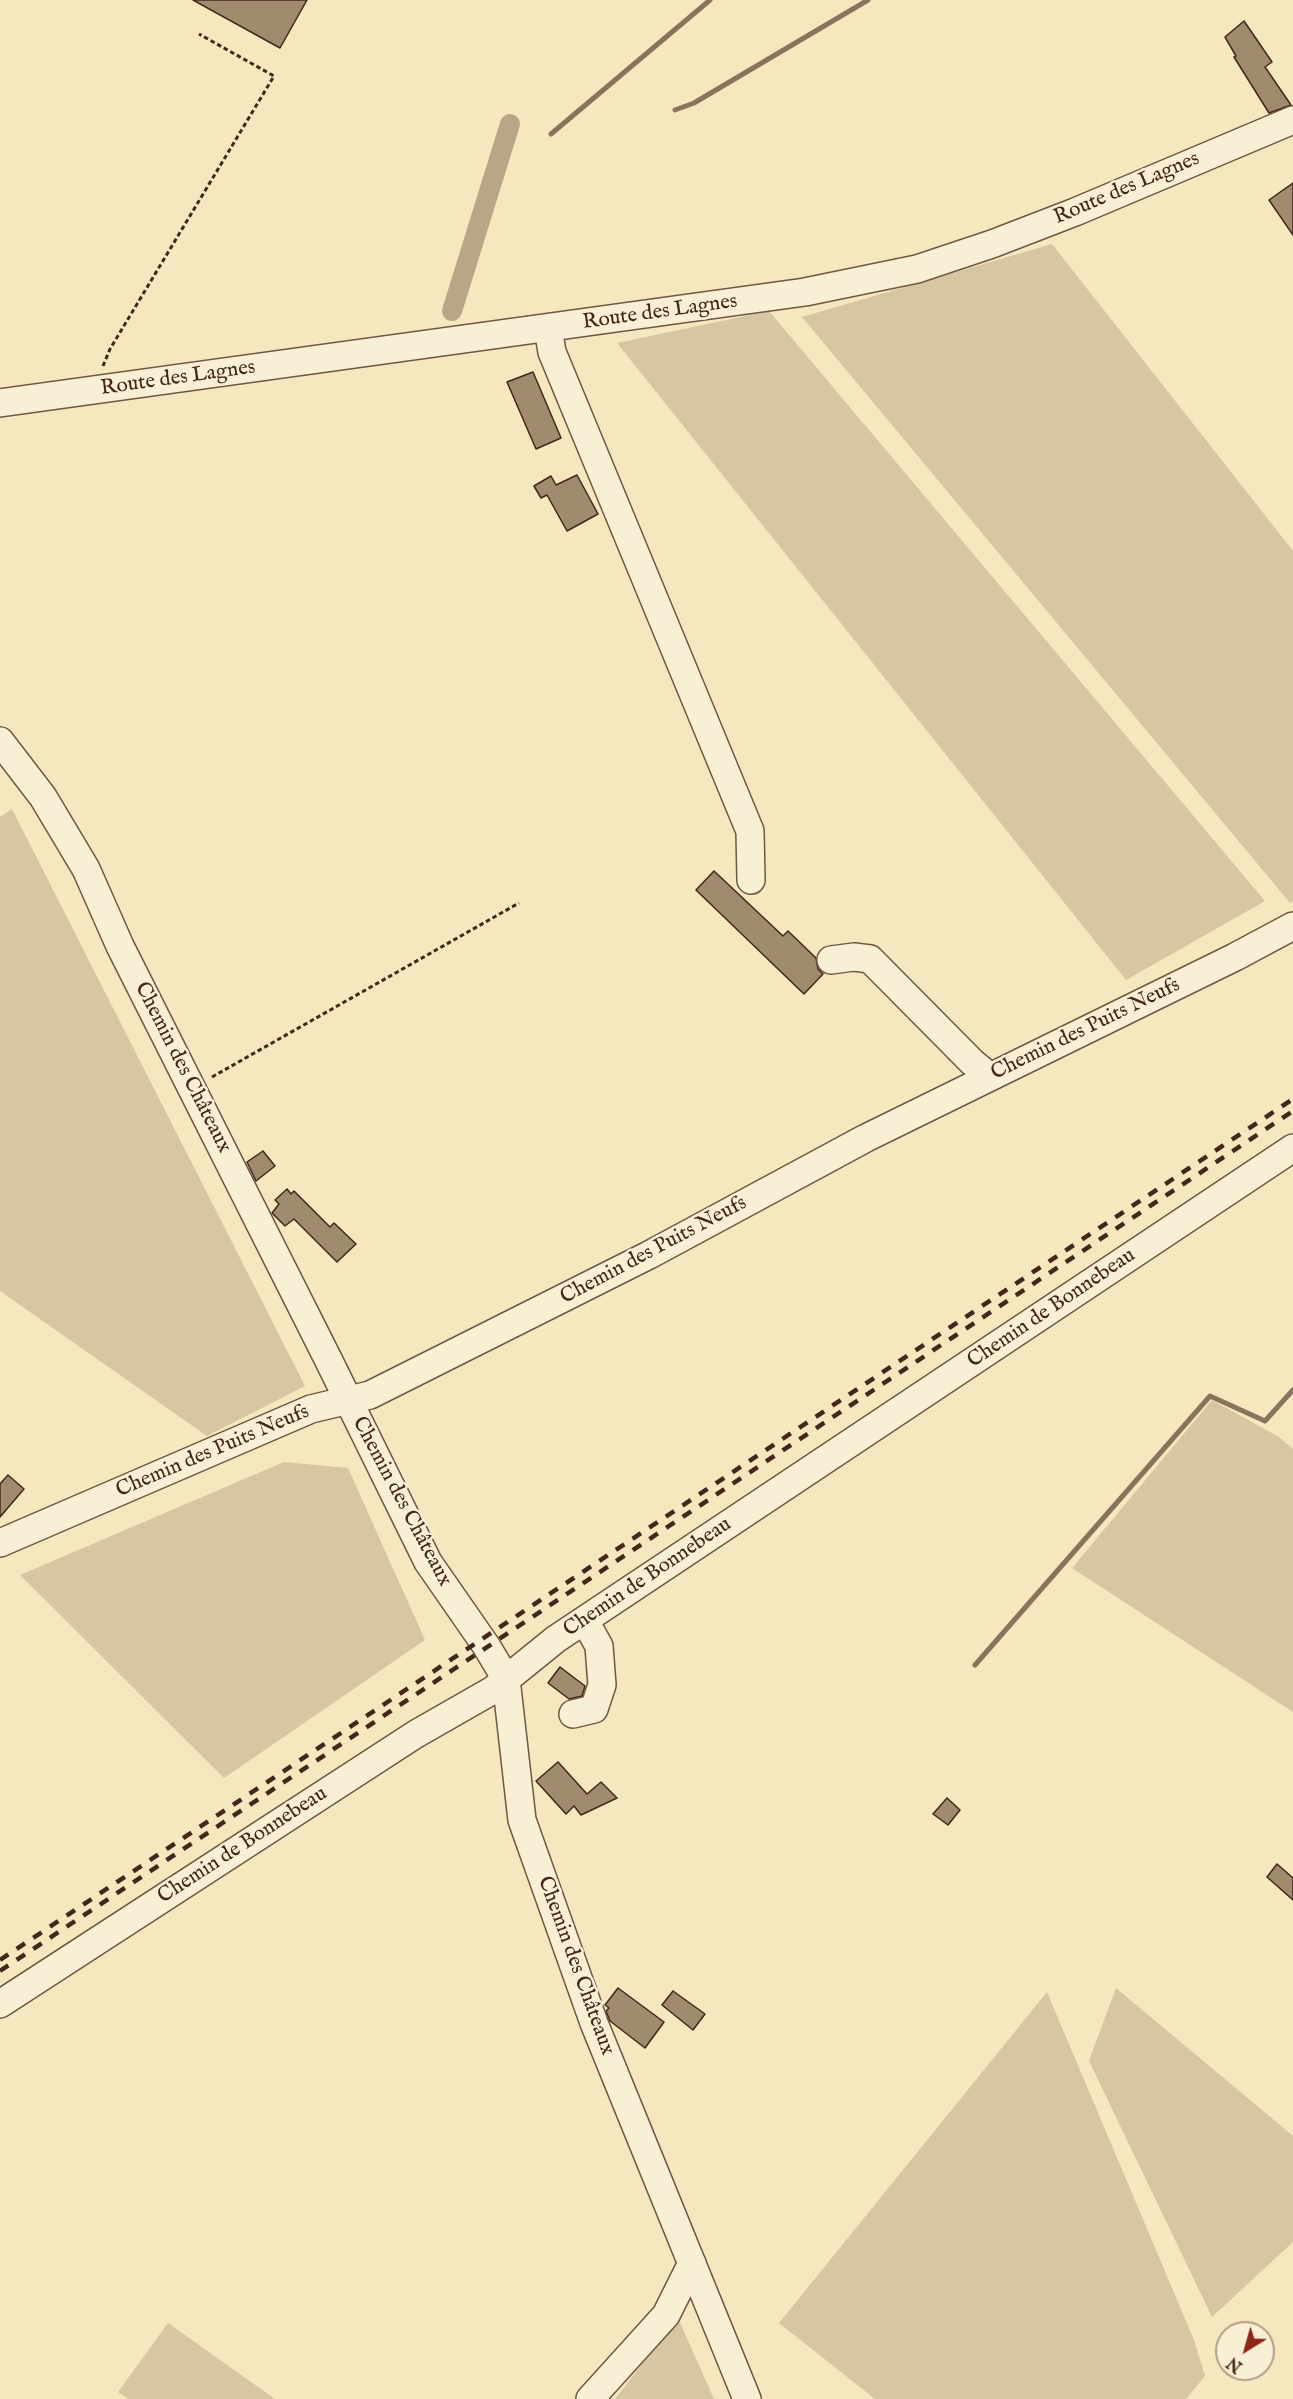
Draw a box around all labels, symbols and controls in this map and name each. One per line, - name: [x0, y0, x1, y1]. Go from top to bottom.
- street label: Route des Lagnes: [1050, 147, 1204, 231]
- street label: Route des Lagnes: [581, 290, 739, 336]
- street label: Route des Lagnes: [99, 356, 257, 402]
- street label: Chemin des Puits Neufs: [987, 973, 1185, 1087]
- street label: Chemin des Châteaux: [128, 978, 236, 1158]
- street label: Chemin des Puits Neufs: [557, 1191, 751, 1311]
- street label: Chemin de Bonnebeau: [963, 1244, 1141, 1374]
- street label: Chemin des Puits Neufs: [113, 1400, 313, 1504]
- street label: Chemin des Châteaux: [346, 1413, 456, 1591]
- street label: Chemin de Bonnebeau: [559, 1513, 737, 1643]
- street label: Chemin de Bonnebeau: [154, 1782, 332, 1910]
- street label: Chemin des Châteaux: [531, 1873, 619, 2059]
- north arrow: [1215, 2321, 1275, 2381]
- text: N: [1224, 2352, 1247, 2376]

